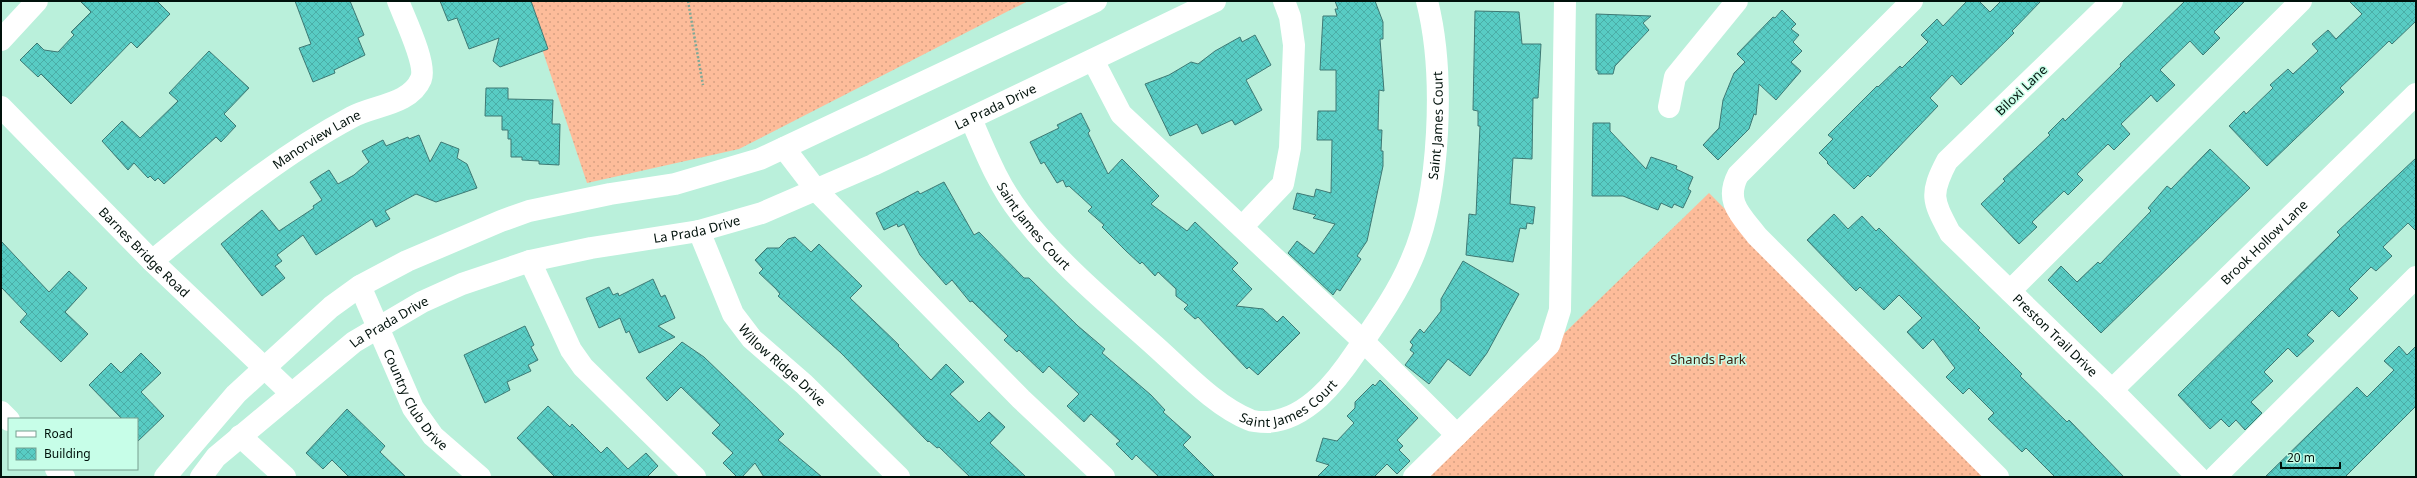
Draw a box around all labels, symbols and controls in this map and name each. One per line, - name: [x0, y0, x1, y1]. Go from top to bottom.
- street label: Biloxi Lane: [1991, 61, 2051, 119]
- street label: Saint James Court: [1424, 70, 1447, 181]
- street label: La Prada Drive: [951, 79, 1039, 134]
- street label: Manorview Lane: [269, 105, 363, 173]
- street label: Saint James Court: [993, 179, 1075, 274]
- street label: Brook Hollow Lane: [2217, 196, 2311, 289]
- street label: Barnes Bridge Road: [95, 203, 194, 301]
- street label: La Prada Drive: [652, 211, 742, 247]
- street label: Preston Trail Drive: [2009, 290, 2102, 381]
- street label: La Prada Drive: [345, 291, 431, 351]
- street label: Willow Ridge Drive: [735, 320, 830, 410]
- street label: Country Club Drive: [379, 346, 452, 454]
- park label: Shands Park: [1670, 350, 1746, 368]
- street label: Saint James Court: [1237, 375, 1341, 431]
- legend: [8, 418, 138, 470]
- text: Road: [44, 425, 73, 442]
- scale bar: [2281, 444, 2340, 470]
- text: Building: [44, 445, 91, 462]
- text: 20 m: [2287, 449, 2315, 466]

